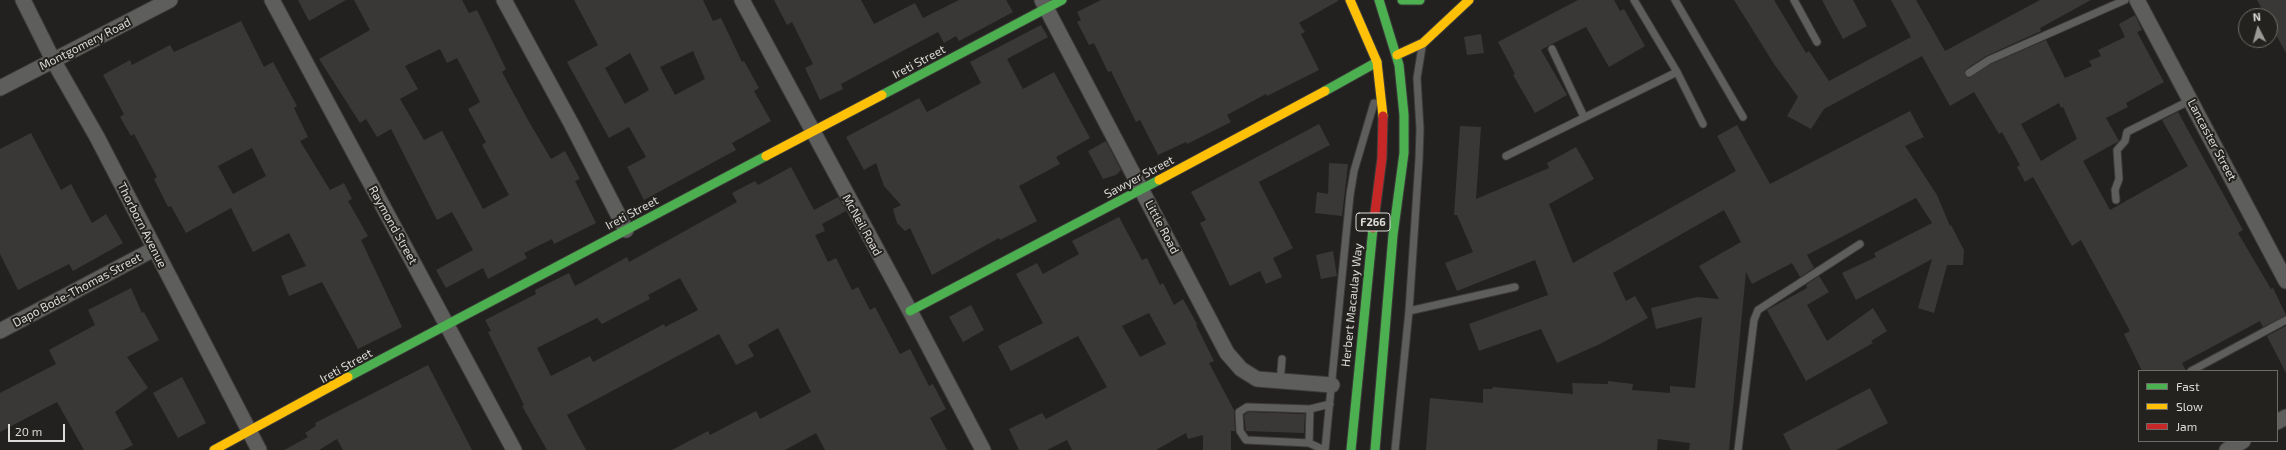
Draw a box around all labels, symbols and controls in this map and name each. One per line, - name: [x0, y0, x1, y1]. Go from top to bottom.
- north arrow: [2238, 8, 2278, 48]
- text: N: [2252, 10, 2261, 23]
- street label: Montgomery Road: [37, 15, 133, 73]
- street label: Ireti Street: [890, 42, 948, 82]
- street label: Lancaster Street: [2184, 97, 2240, 183]
- street label: Sawyer Street: [1102, 153, 1176, 201]
- street label: Thorborn Avenue: [114, 180, 170, 270]
- street label: Raymond Street: [365, 183, 421, 267]
- street label: McNeil Road: [839, 192, 885, 258]
- street label: Ireti Street: [603, 193, 661, 233]
- street label: Little Road: [1142, 198, 1182, 256]
- road number: F266: [1356, 213, 1390, 231]
- street label: Herbert Macaulay Way: [1338, 242, 1366, 368]
- street label: Dapo Bode-Thomas Street: [10, 250, 144, 330]
- street label: Ireti Street: [317, 346, 375, 386]
- legend: [2138, 370, 2278, 442]
- text: Fast: [2176, 379, 2199, 393]
- text: Slow: [2176, 399, 2203, 413]
- scale bar: [10, 416, 67, 442]
- text: Jam: [2176, 419, 2197, 433]
- text: 20 m: [15, 424, 42, 438]

